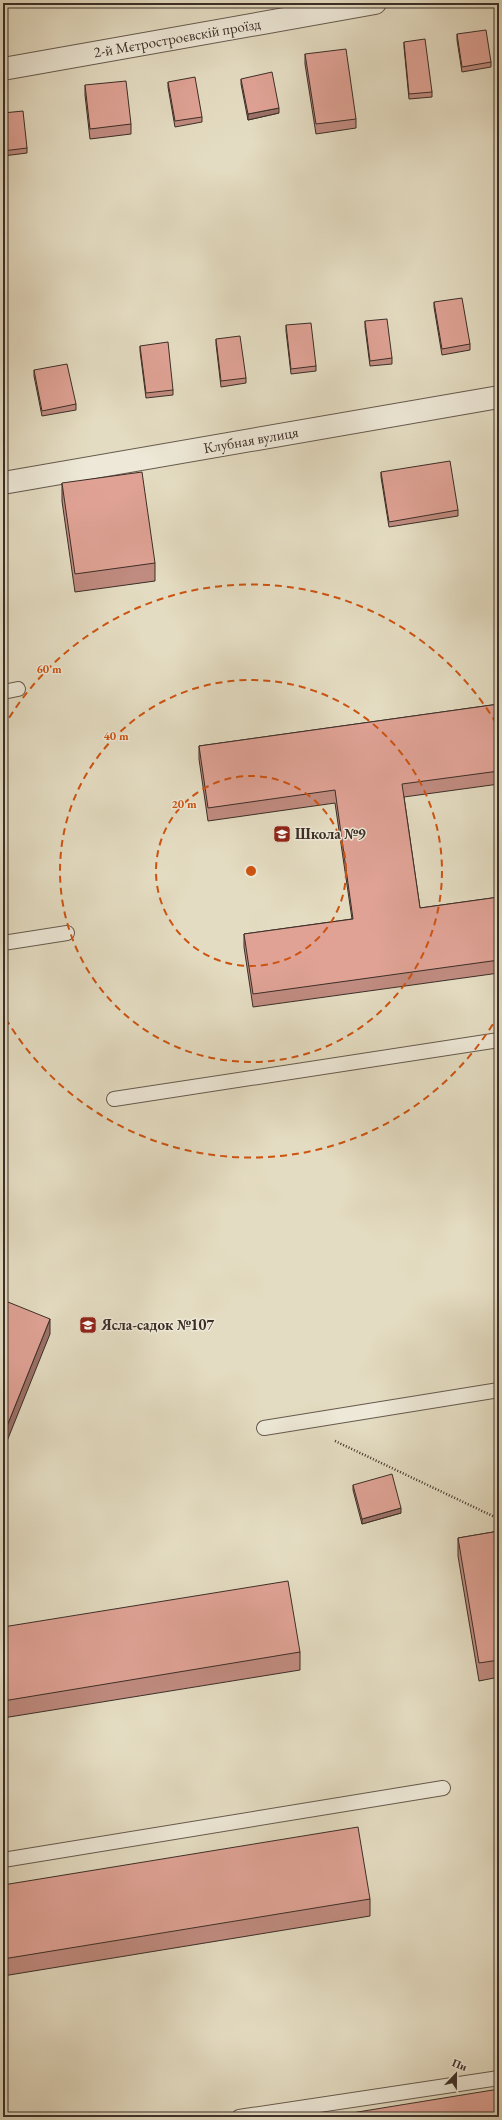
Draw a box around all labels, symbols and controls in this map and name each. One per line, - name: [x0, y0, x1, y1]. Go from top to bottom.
- street label: 2-й Мєтростроєвскій проїзд: [92, 13, 262, 62]
- street label: Клубная вулиця: [202, 422, 300, 457]
- text: 60 m: [36, 661, 62, 677]
- text: 40 m: [103, 728, 129, 744]
- text: 20 m: [171, 796, 197, 812]
- school or university icon: Школа №9: [272, 824, 292, 844]
- place label: Школа №9: [295, 824, 366, 843]
- centre of rings: [244, 864, 258, 878]
- school or university icon: Ясла-садок №107: [78, 1315, 98, 1335]
- place label: Ясла-садок №107: [100, 1315, 214, 1334]
- north arrow: [436, 2054, 476, 2094]
- text: Пн: [450, 2055, 470, 2074]

